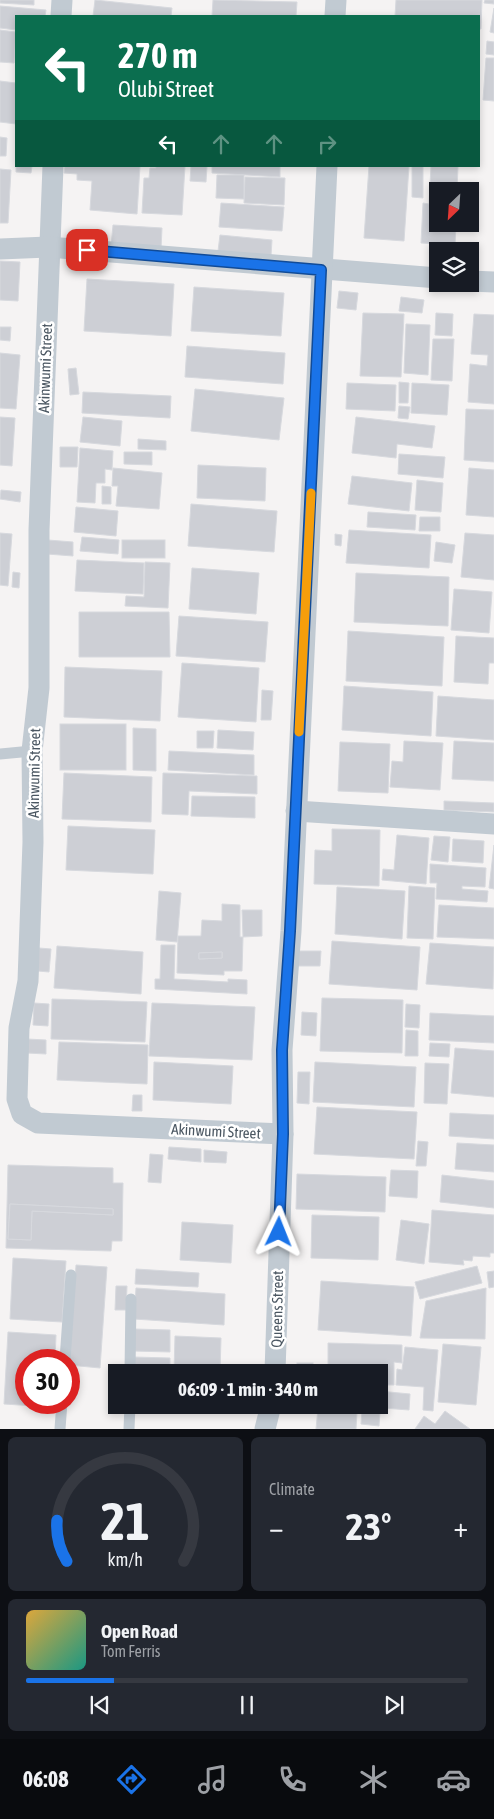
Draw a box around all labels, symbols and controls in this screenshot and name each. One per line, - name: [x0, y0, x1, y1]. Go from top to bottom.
- icon: left: [35, 35, 100, 100]
- text: 270 m: [118, 35, 197, 75]
- text: Olubi Street: [118, 76, 214, 102]
- icon: left: [154, 130, 182, 158]
- icon: ahead: [207, 130, 235, 158]
- icon: ahead: [260, 130, 288, 158]
- icon: right: [313, 130, 341, 158]
- north arrow: [429, 182, 479, 232]
- map controls: [429, 182, 479, 292]
- pin: [66, 229, 108, 271]
- icon: arrive: [73, 236, 101, 264]
- button: layers: [429, 242, 479, 292]
- street label: Akinwumi Street: [35, 323, 55, 413]
- street label: Akinwumi Street: [25, 728, 43, 818]
- street label: Akinwumi Street: [171, 1120, 261, 1142]
- position arrow: [252, 1205, 304, 1257]
- street label: Queens Street: [268, 1270, 286, 1348]
- speed limit sign: 30: [15, 1349, 80, 1414]
- text: 06:09 · 1 min · 340 m: [178, 1378, 318, 1400]
- text: Climate: [269, 1480, 315, 1498]
- text: 21: [101, 1491, 150, 1551]
- text: 23°: [345, 1505, 392, 1548]
- text: −: [269, 1511, 284, 1543]
- text: +: [453, 1511, 468, 1543]
- text: km/h: [108, 1549, 143, 1570]
- text: Open Road: [101, 1620, 178, 1642]
- text: Tom Ferris: [101, 1642, 160, 1660]
- icon: previous: [86, 1691, 114, 1719]
- icon: pause: [233, 1691, 261, 1719]
- icon: next: [380, 1691, 408, 1719]
- icon: directions: [114, 1762, 149, 1797]
- icon: music: [195, 1762, 230, 1797]
- icon: phone: [275, 1762, 310, 1797]
- icon: climate: [356, 1762, 391, 1797]
- icon: car: [436, 1762, 471, 1797]
- text: 06:08: [23, 1766, 68, 1792]

